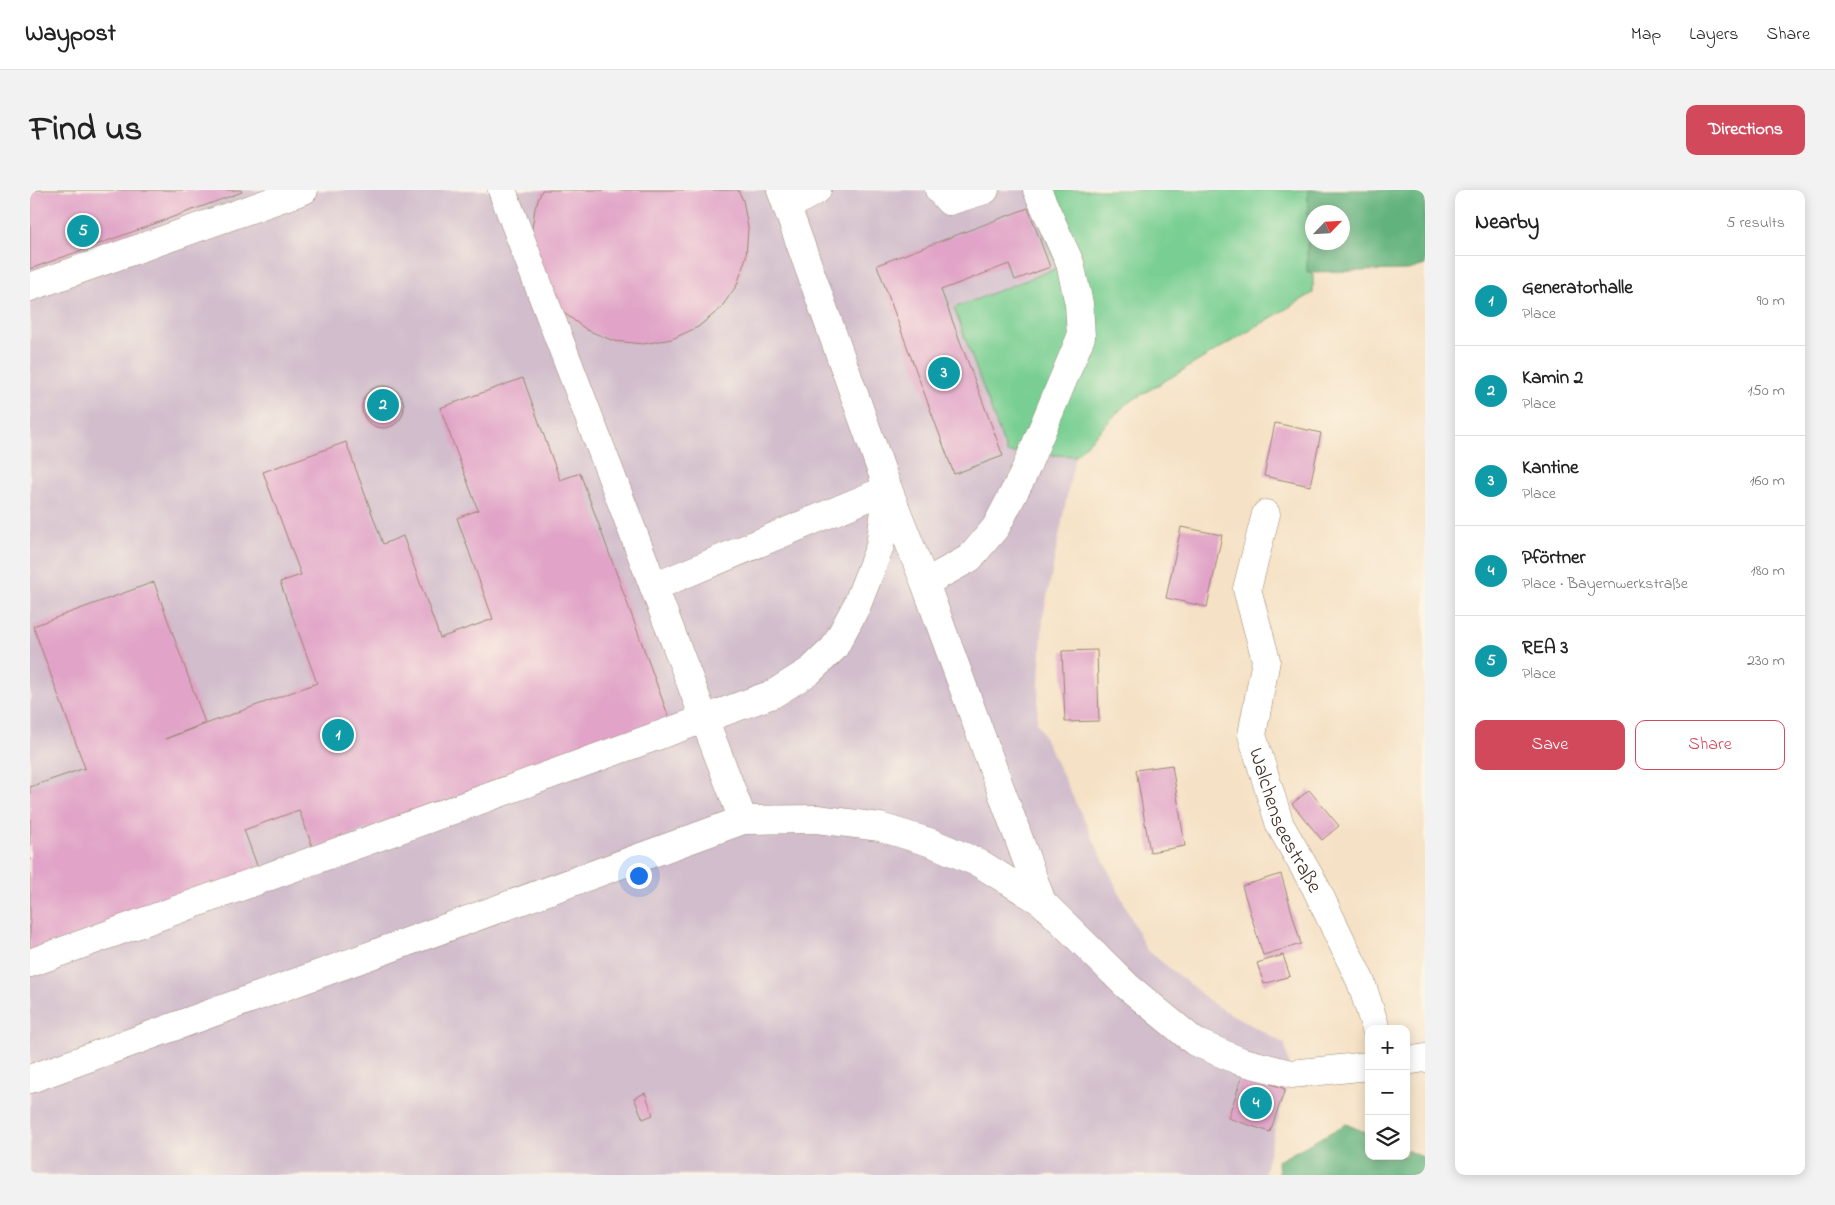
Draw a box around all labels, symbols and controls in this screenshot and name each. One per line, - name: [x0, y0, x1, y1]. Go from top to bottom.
- text: Waypost: [25, 17, 116, 52]
- text: Map: [1631, 22, 1661, 48]
- text: Layers: [1689, 22, 1739, 48]
- text: Share: [1767, 22, 1810, 48]
- text: Find us: [30, 105, 142, 156]
- button: Directions: [1686, 105, 1805, 155]
- north arrow: [1305, 205, 1350, 250]
- text: Nearby: [1475, 208, 1539, 238]
- text: 5 results: [1726, 211, 1785, 235]
- pin: 5: [67, 212, 99, 250]
- text: Generatorhalle: [1522, 275, 1633, 302]
- text: 1: [1488, 289, 1494, 313]
- text: 90 m: [1757, 289, 1785, 313]
- text: Place: [1522, 302, 1556, 326]
- pin: 3: [928, 354, 960, 392]
- text: Kamin 2: [1522, 365, 1583, 392]
- text: 2: [1487, 379, 1495, 403]
- text: 150 m: [1747, 379, 1785, 403]
- pin: 2: [367, 386, 399, 424]
- text: Place: [1522, 392, 1556, 416]
- text: Kantine: [1522, 455, 1579, 482]
- text: 3: [1488, 469, 1494, 493]
- text: 160 m: [1750, 469, 1785, 493]
- text: Place: [1522, 482, 1556, 506]
- text: Pförtner: [1522, 545, 1585, 572]
- text: 4: [1488, 559, 1494, 583]
- text: 180 m: [1751, 559, 1785, 583]
- text: Place · Bayernwerkstraße: [1522, 572, 1688, 596]
- text: REA 3: [1522, 635, 1568, 662]
- text: 5: [1486, 649, 1496, 673]
- text: 230 m: [1747, 649, 1785, 673]
- text: Place: [1522, 662, 1556, 686]
- pin: 1: [322, 716, 354, 754]
- button: Save: [1475, 720, 1625, 770]
- button: Share: [1635, 720, 1785, 770]
- street label: Walchenseestraße: [1240, 744, 1329, 899]
- your location: [626, 863, 652, 889]
- map controls: [1365, 1025, 1410, 1160]
- button: +: [1365, 1025, 1410, 1070]
- button: −: [1365, 1070, 1410, 1115]
- pin: 4: [1240, 1084, 1272, 1122]
- button: layers: [1365, 1115, 1410, 1160]

